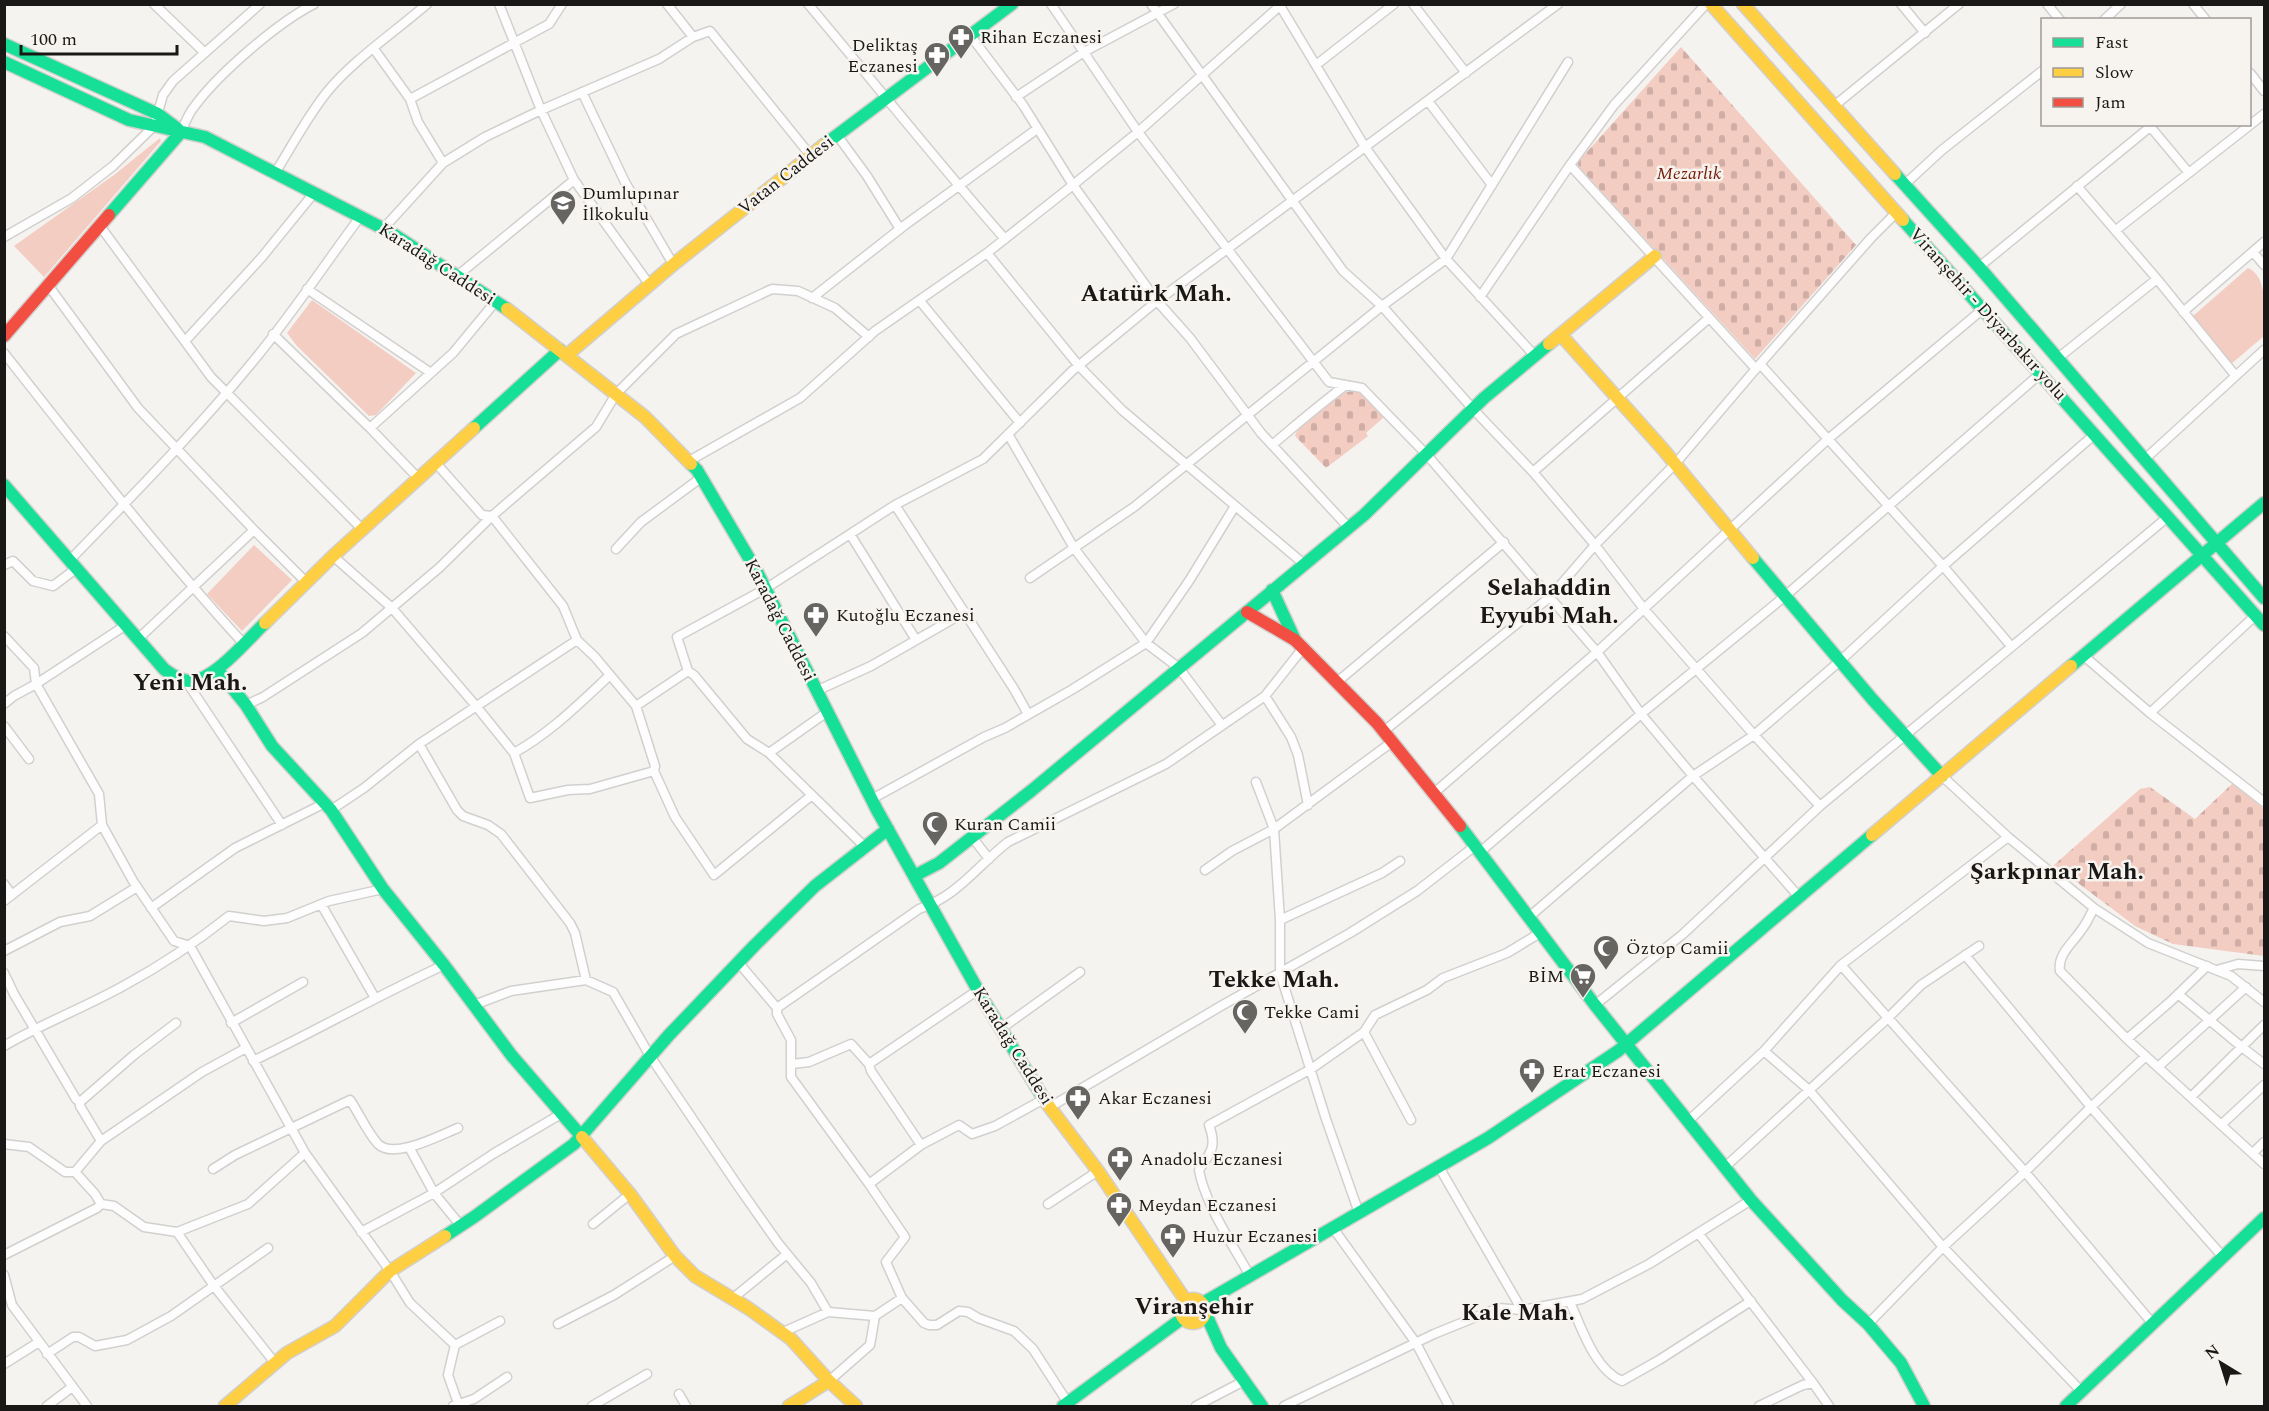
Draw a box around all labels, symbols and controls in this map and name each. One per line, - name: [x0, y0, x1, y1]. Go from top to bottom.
- scale bar: [21, 18, 177, 56]
- legend: [2041, 18, 2251, 126]
- pharmacy icon: Rihan Eczanesi: [946, 22, 976, 60]
- place label: Rihan Eczanesi: [980, 24, 1102, 51]
- text: 100 m: [30, 26, 77, 53]
- text: Fast: [2095, 29, 2128, 56]
- place label: Deliktaş Eczanesi: [848, 32, 918, 80]
- pharmacy icon: Deliktaş Eczanesi: [922, 40, 952, 78]
- text: Slow: [2095, 59, 2134, 86]
- text: Jam: [2095, 89, 2126, 116]
- street label: Vatan Caddesi: [732, 129, 840, 221]
- park label: Mezarlık: [1657, 160, 1722, 187]
- place label: Dumlupınar İlkokulu: [582, 180, 679, 228]
- school or university icon: Dumlupınar İlkokulu: [548, 188, 578, 226]
- street label: Karadağ Caddesi: [373, 216, 501, 312]
- street label: Viranşehir - Diyarbakır yolu: [1903, 221, 2073, 407]
- district label: Atatürk Mah.: [1080, 276, 1232, 312]
- street label: Karadağ Caddesi: [737, 554, 823, 686]
- district label: Selahaddin Eyyubi Mah.: [1479, 570, 1619, 634]
- pharmacy icon: Kutoğlu Eczanesi: [801, 600, 831, 638]
- place label: Kutoğlu Eczanesi: [836, 602, 975, 629]
- district label: Yeni Mah.: [133, 665, 247, 701]
- mosque icon: Kuran Camii: [920, 809, 950, 847]
- place label: Kuran Camii: [954, 811, 1056, 838]
- district label: Şarkpınar Mah.: [1970, 854, 2144, 890]
- mosque icon: Öztop Camii: [1591, 933, 1621, 971]
- place label: Öztop Camii: [1626, 935, 1729, 962]
- supermarket icon: BİM: [1568, 961, 1598, 999]
- district label: Tekke Mah.: [1208, 962, 1340, 998]
- place label: BİM: [1528, 963, 1564, 990]
- street label: Karadağ Caddesi: [966, 982, 1060, 1110]
- mosque icon: Tekke Cami: [1230, 997, 1260, 1035]
- place label: Tekke Cami: [1264, 999, 1360, 1026]
- pharmacy icon: Erat Eczanesi: [1517, 1056, 1547, 1094]
- place label: Erat Eczanesi: [1552, 1058, 1661, 1085]
- pharmacy icon: Akar Eczanesi: [1063, 1083, 1093, 1121]
- place label: Akar Eczanesi: [1098, 1085, 1212, 1112]
- pharmacy icon: Anadolu Eczanesi: [1105, 1144, 1135, 1182]
- place label: Anadolu Eczanesi: [1140, 1146, 1283, 1173]
- pharmacy icon: Meydan Eczanesi: [1104, 1190, 1134, 1228]
- place label: Meydan Eczanesi: [1138, 1192, 1277, 1219]
- pharmacy icon: Huzur Eczanesi: [1158, 1221, 1188, 1259]
- place label: Huzur Eczanesi: [1192, 1223, 1318, 1250]
- district label: Viranşehir: [1135, 1289, 1254, 1325]
- district label: Kale Mah.: [1461, 1295, 1575, 1331]
- north arrow: [2191, 1333, 2251, 1393]
- text: N: [2200, 1338, 2225, 1365]

